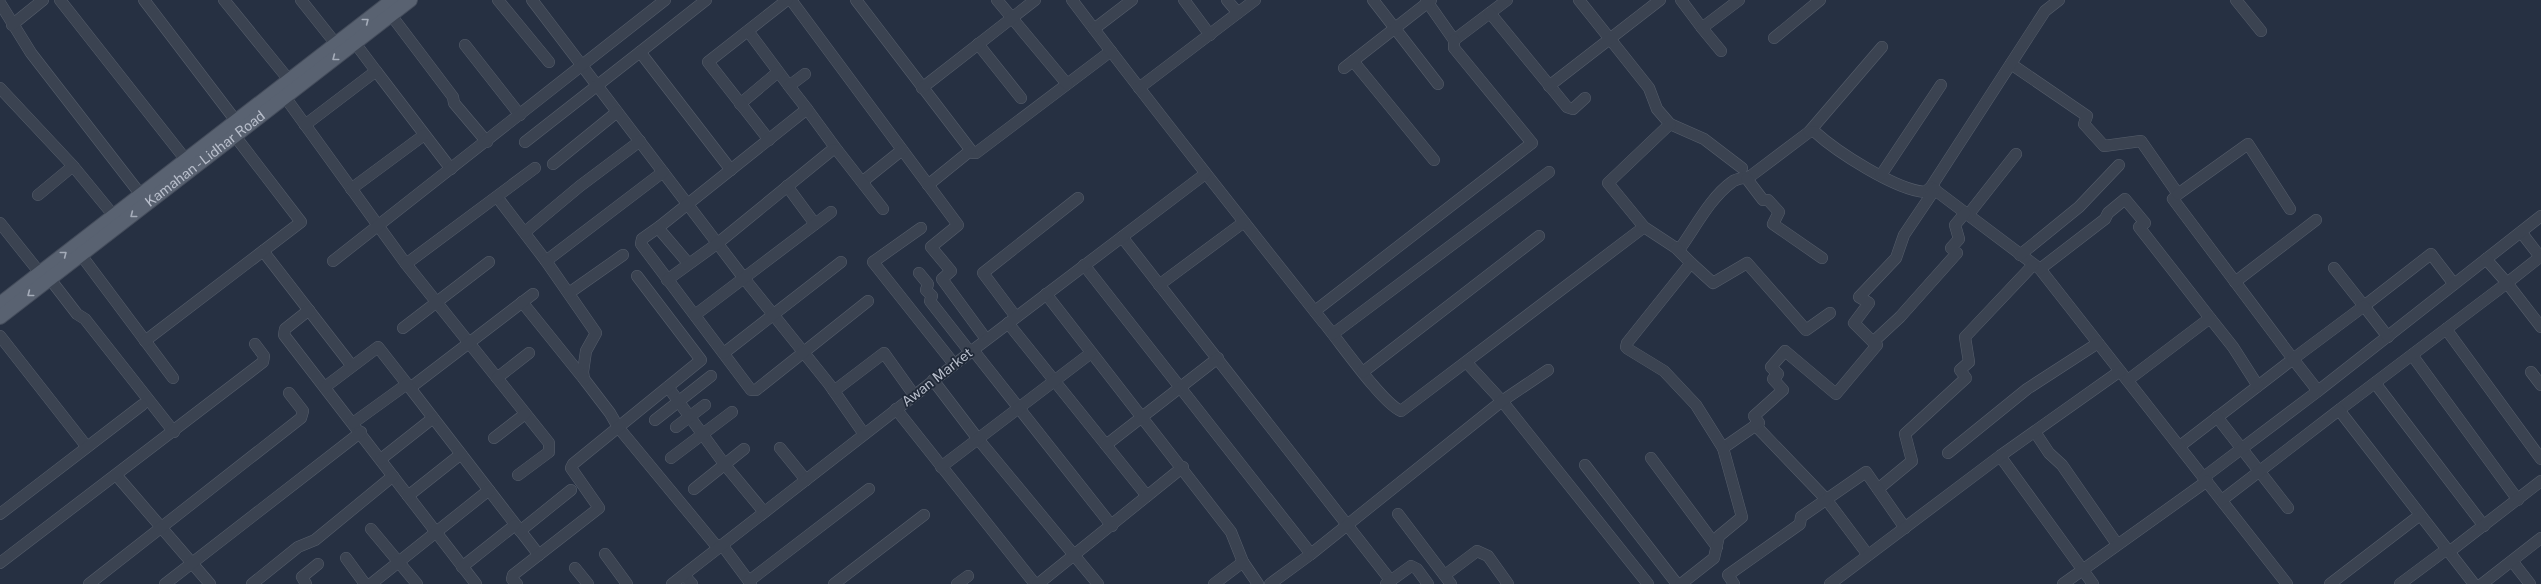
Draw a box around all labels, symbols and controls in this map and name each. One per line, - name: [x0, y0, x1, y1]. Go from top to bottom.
- one-way arrow: [362, 18, 369, 26]
- one-way arrow: [333, 53, 340, 60]
- street label: Kamahan - Lidhar Road: [142, 107, 268, 210]
- one-way arrow: [130, 210, 137, 217]
- one-way arrow: [59, 252, 66, 259]
- one-way arrow: [27, 290, 34, 297]
- street label: Awan Market: [898, 344, 976, 410]

